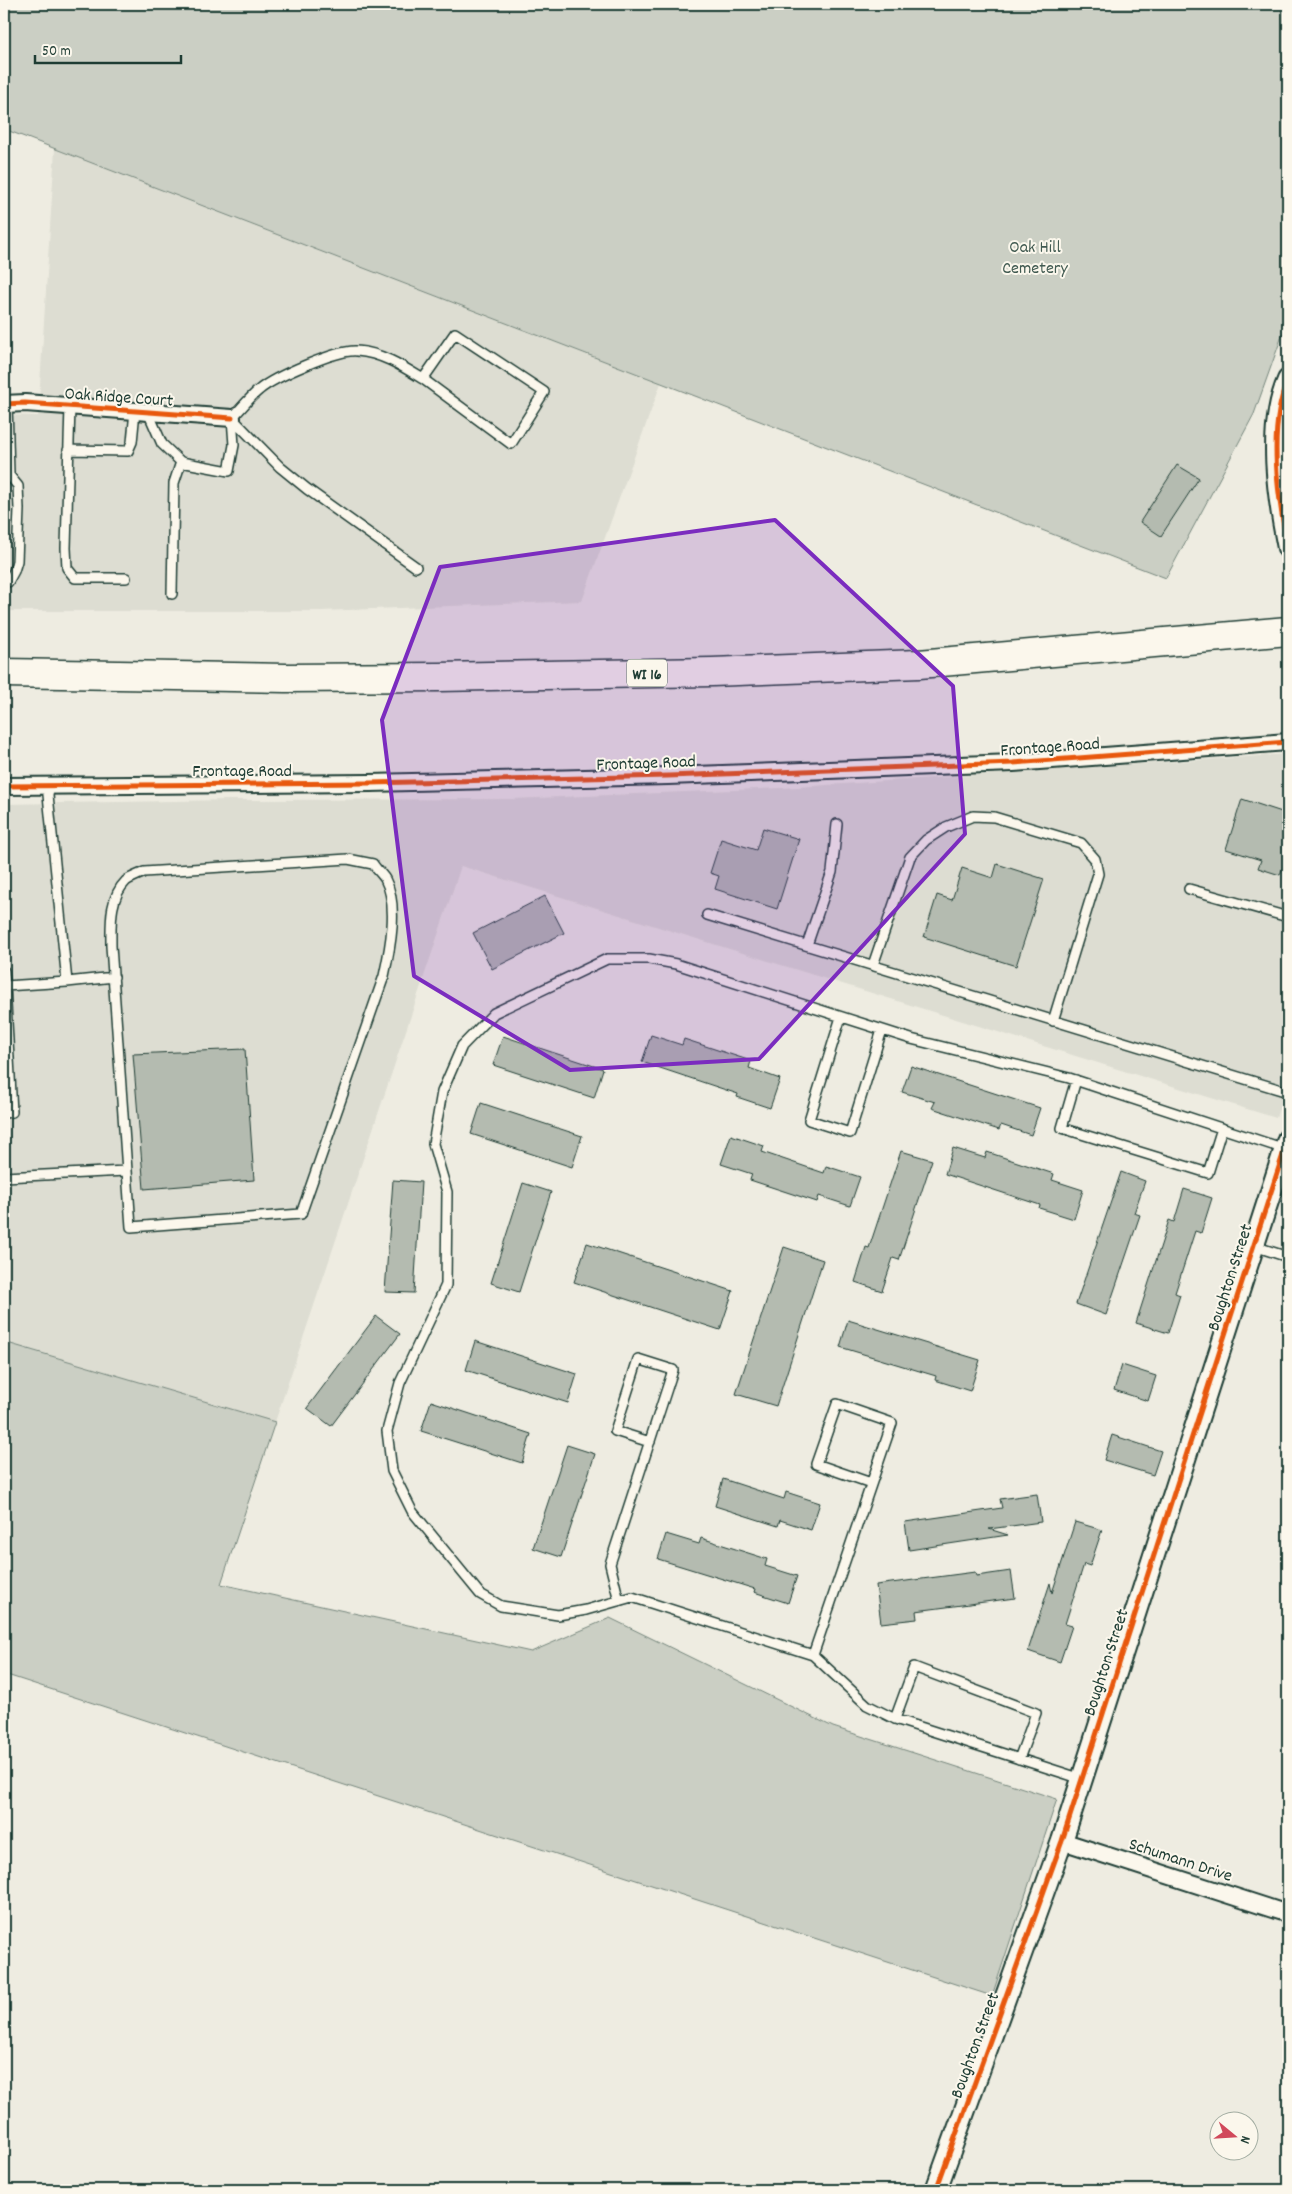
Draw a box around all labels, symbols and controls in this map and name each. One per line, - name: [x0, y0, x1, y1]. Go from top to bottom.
- scale bar: [35, 32, 181, 64]
- text: 50 m: [42, 41, 71, 63]
- park label: Oak Hill Cemetery: [1002, 236, 1069, 282]
- street label: Oak Ridge Court: [64, 382, 174, 415]
- road number: WI 16: [627, 660, 667, 686]
- street label: Frontage Road: [1000, 733, 1101, 764]
- street label: Frontage Road: [596, 750, 696, 779]
- street label: Frontage Road: [192, 760, 292, 785]
- street label: Boughton Street: [1202, 1221, 1261, 1335]
- street label: Boughton Street: [1078, 1606, 1137, 1720]
- street label: Schumann Drive: [1125, 1833, 1235, 1890]
- street label: Boughton Street: [946, 1989, 1007, 2102]
- north arrow: [1210, 2112, 1260, 2162]
- text: N: [1234, 2133, 1255, 2146]

